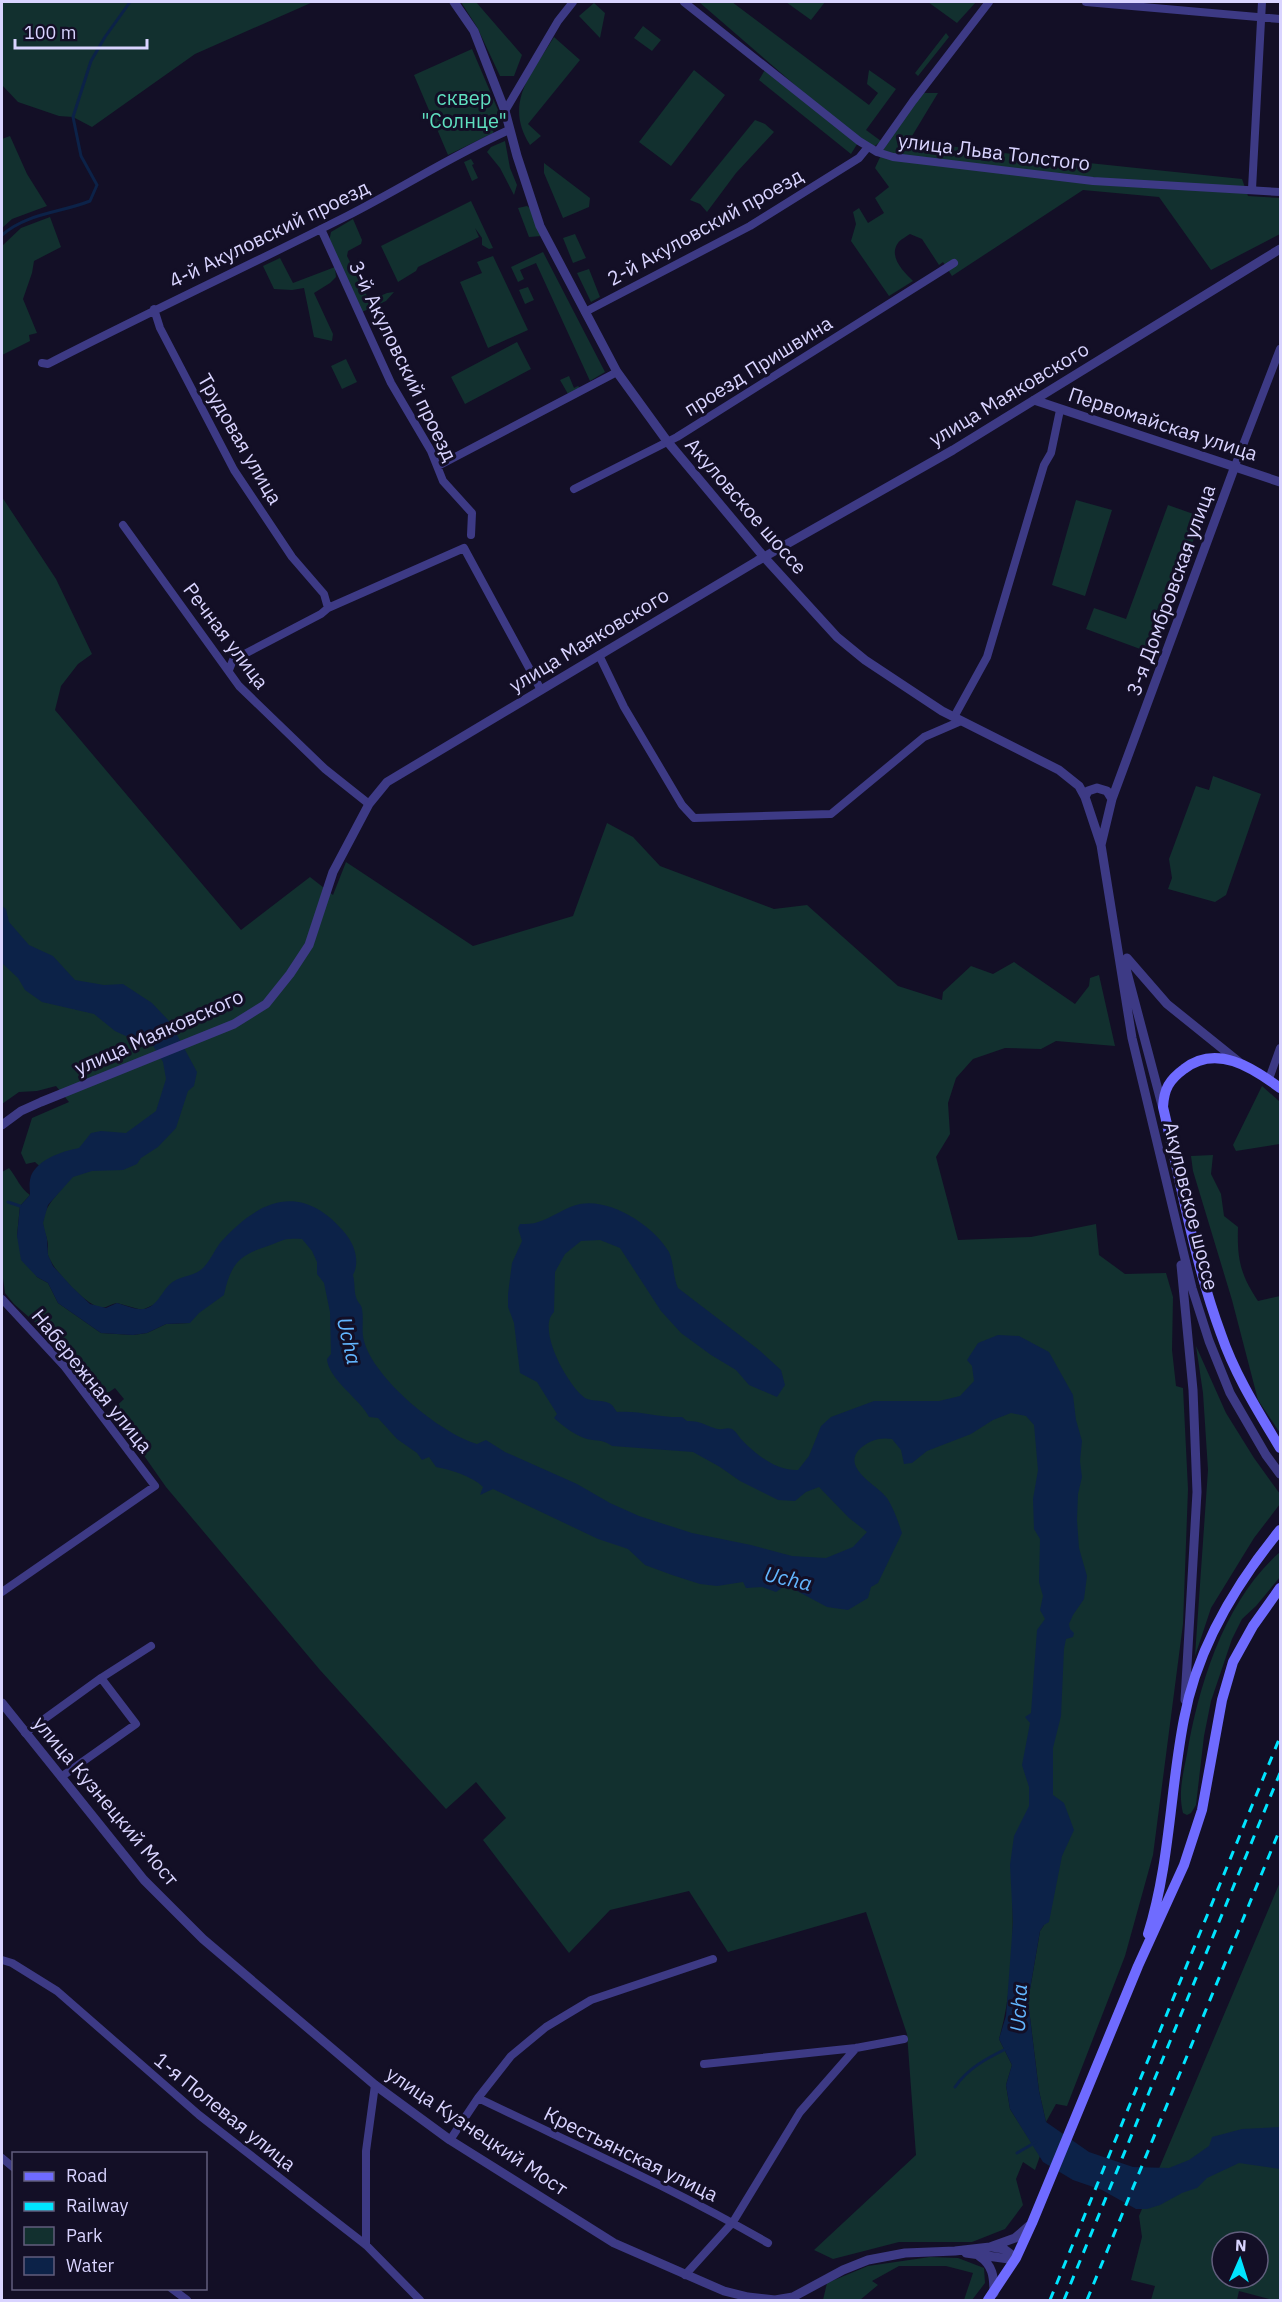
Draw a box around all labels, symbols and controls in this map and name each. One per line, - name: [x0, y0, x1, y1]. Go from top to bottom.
- scale bar: [15, 12, 147, 50]
- text: 100 m: [24, 21, 76, 44]
- park label: сквер "Солнце": [421, 84, 507, 134]
- street label: улица Льва Толстого: [897, 126, 1092, 177]
- street label: 2-й Акуловский проезд: [602, 161, 808, 292]
- street label: 4-й Акуловский проезд: [164, 173, 374, 294]
- street label: 3-й Акуловский проезд: [343, 256, 464, 466]
- street label: проезд Пришвина: [678, 309, 837, 422]
- street label: улица Маяковского: [924, 335, 1094, 452]
- street label: Трудовая улица: [192, 368, 289, 510]
- street label: Первомайская улица: [1065, 380, 1262, 467]
- street label: Акуловское шоссе: [680, 432, 813, 580]
- street label: 3-я Домбровская улица: [1120, 480, 1221, 699]
- street label: Речная улица: [177, 577, 276, 695]
- street label: улица Маяковского: [504, 581, 674, 698]
- street label: улица Маяковского: [70, 982, 248, 1081]
- street label: Акуловское шоссе: [1157, 1119, 1225, 1293]
- street label: Набережная улица: [26, 1303, 159, 1459]
- water label: Ucha: [331, 1314, 369, 1367]
- water label: Ucha: [762, 1559, 815, 1597]
- street label: улица Кузнецкий Мост: [27, 1710, 186, 1892]
- water label: Ucha: [1003, 1983, 1033, 2033]
- street label: 1-я Полевая улица: [149, 2046, 302, 2177]
- street label: улица Кузнецкий Мост: [381, 2060, 574, 2202]
- street label: Крестьянская улица: [540, 2100, 723, 2208]
- legend: [12, 2152, 207, 2290]
- text: Road: [66, 2164, 107, 2187]
- text: Railway: [66, 2194, 128, 2217]
- text: Park: [66, 2224, 103, 2247]
- north arrow: [1210, 2230, 1270, 2290]
- text: N: [1234, 2235, 1247, 2255]
- text: Water: [66, 2254, 115, 2277]

